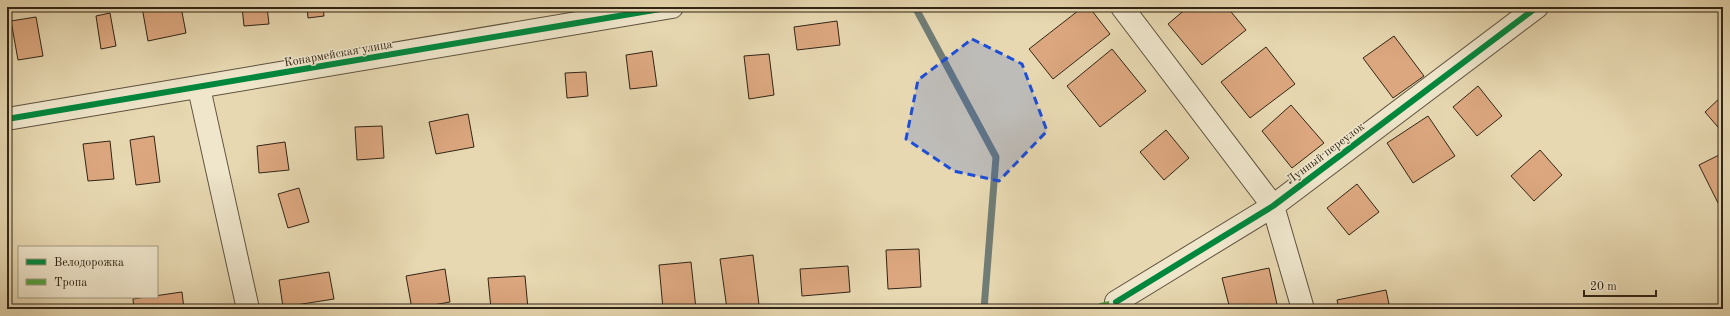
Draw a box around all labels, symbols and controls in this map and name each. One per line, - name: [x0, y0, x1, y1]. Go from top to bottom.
- street label: Конармейская улица: [283, 39, 393, 69]
- street label: Лунный переулок: [1284, 121, 1367, 187]
- legend: [18, 246, 158, 298]
- text: Велодорожка: [54, 257, 124, 269]
- scale bar: [1584, 272, 1656, 298]
- text: Тропа: [54, 277, 87, 289]
- text: 20 m: [1590, 281, 1617, 293]

